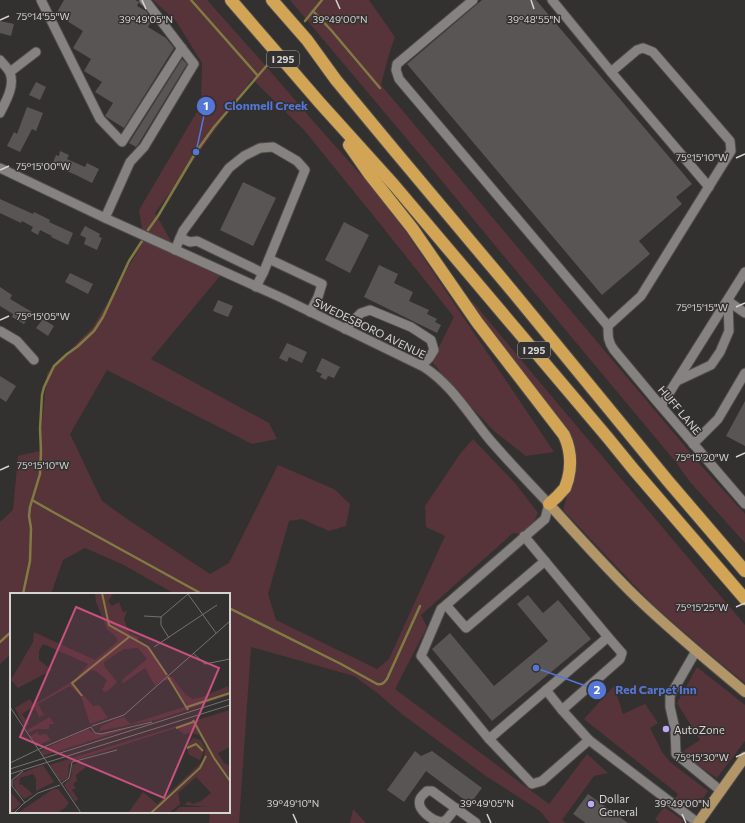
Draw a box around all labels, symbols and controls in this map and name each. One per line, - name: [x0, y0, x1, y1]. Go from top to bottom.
- text: 75°14'55"W: [16, 10, 70, 22]
- text: 39°49'05"N: [119, 13, 173, 25]
- text: 39°49'00"N: [313, 13, 367, 25]
- text: 39°48'55"N: [507, 13, 561, 25]
- road number: I 295: [267, 51, 299, 67]
- callout: Clonmell Creek: [196, 94, 316, 118]
- text: 1: [203, 98, 209, 112]
- text: Clonmell Creek: [224, 98, 308, 112]
- text: 75°15'10"W: [676, 151, 728, 163]
- text: 75°15'00"W: [16, 160, 70, 172]
- street label: SWEDESBORO AVENUE: [312, 295, 428, 361]
- text: 75°15'15"W: [676, 301, 728, 313]
- text: 75°15'05"W: [16, 310, 70, 322]
- road number: I 295: [518, 342, 550, 358]
- street label: HUFF LANE: [656, 383, 704, 437]
- text: 75°15'20"W: [675, 451, 729, 463]
- text: 75°15'10"W: [17, 459, 69, 471]
- inset map: [10, 593, 230, 813]
- text: 75°15'25"W: [676, 601, 728, 613]
- callout: Red Carpet Inn: [587, 678, 704, 702]
- text: 2: [594, 682, 601, 696]
- text: Red Carpet Inn: [615, 682, 697, 696]
- place label: AutoZone: [674, 723, 725, 736]
- marker: AutoZone: [661, 724, 671, 734]
- text: 75°15'30"W: [675, 751, 729, 763]
- place label: Dollar General: [599, 792, 638, 818]
- text: 39°49'10"N: [267, 797, 319, 809]
- text: 39°49'05"N: [460, 797, 514, 809]
- text: 39°49'00"N: [655, 797, 709, 809]
- marker: Dollar General: [586, 799, 596, 809]

